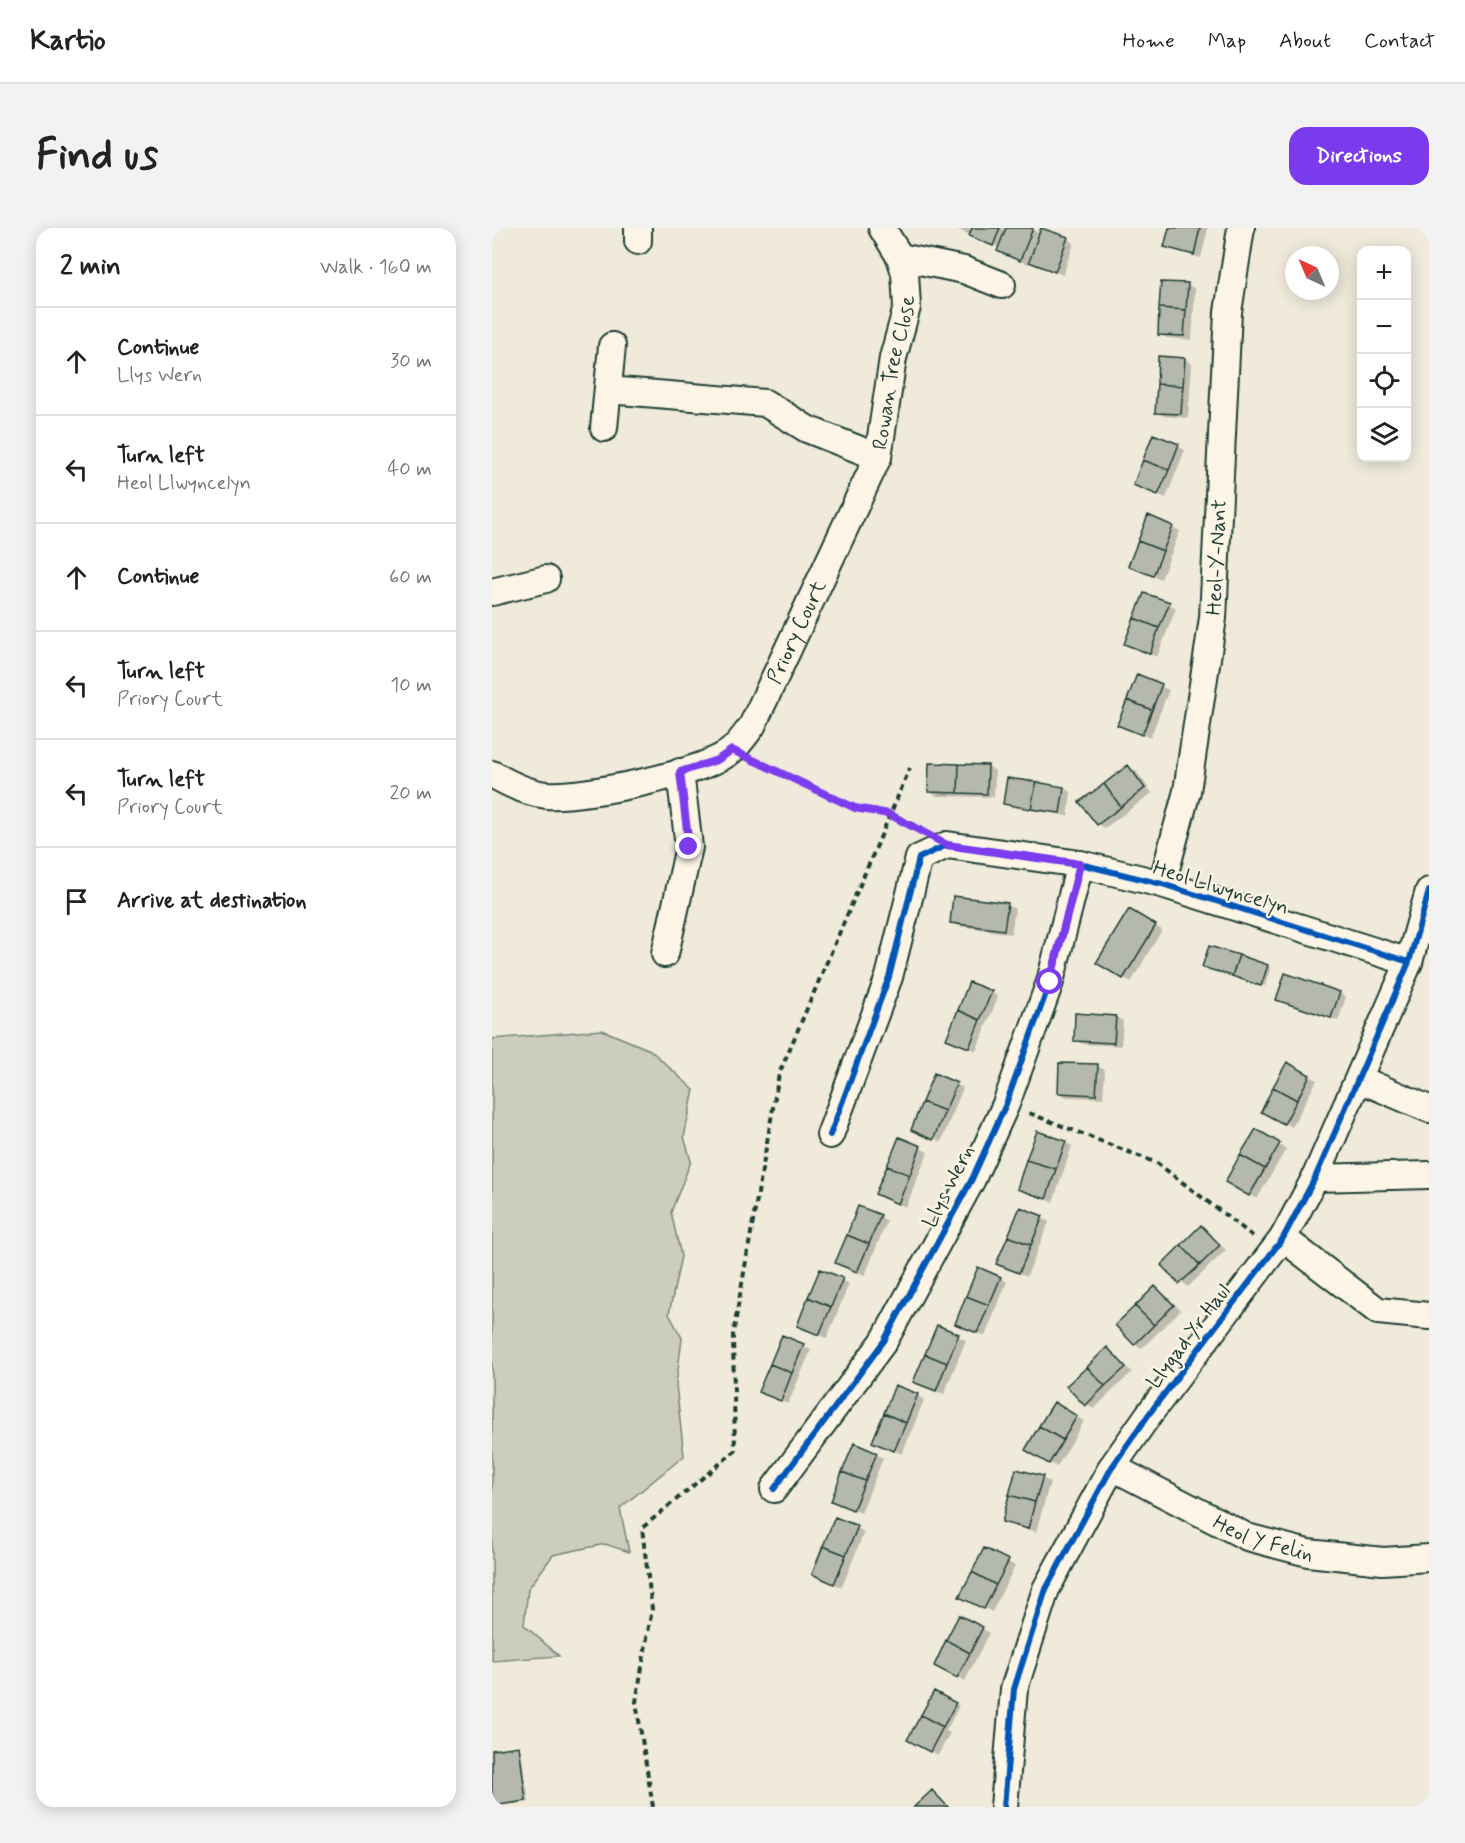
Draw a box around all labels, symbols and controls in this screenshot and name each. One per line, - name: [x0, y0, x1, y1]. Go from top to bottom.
- text: Kartio: [30, 23, 106, 60]
- text: Home: [1123, 27, 1175, 55]
- text: Map: [1208, 27, 1246, 55]
- text: About: [1279, 27, 1331, 55]
- text: Contact: [1364, 27, 1435, 55]
- button: Directions: [1289, 127, 1429, 185]
- text: Find us: [36, 129, 158, 184]
- north arrow: [1285, 246, 1339, 300]
- map controls: [1357, 246, 1411, 462]
- button: +: [1357, 246, 1411, 300]
- text: 2 min: [60, 250, 121, 284]
- text: Walk · 160 m: [320, 254, 432, 281]
- street label: Rowan Tree Close: [866, 295, 922, 452]
- button: −: [1357, 300, 1411, 354]
- text: Continue: [117, 334, 199, 362]
- icon: ahead: [60, 345, 93, 378]
- text: 30 m: [390, 348, 432, 375]
- button: locate: [1357, 354, 1411, 408]
- text: Llys Wern: [117, 362, 202, 389]
- button: layers: [1357, 408, 1411, 462]
- text: Turn left: [117, 442, 205, 470]
- icon: left: [60, 453, 93, 486]
- text: 40 m: [388, 456, 432, 483]
- text: Heol Llwyncelyn: [117, 470, 251, 497]
- street label: Heol-Y-Nant: [1200, 499, 1234, 616]
- icon: ahead: [60, 561, 93, 594]
- text: Continue: [117, 563, 199, 591]
- text: 60 m: [389, 564, 432, 591]
- street label: Priory Court: [761, 575, 834, 689]
- text: Turn left: [117, 658, 205, 686]
- icon: left: [60, 669, 93, 702]
- text: 10 m: [390, 672, 432, 699]
- text: Priory Court: [117, 686, 223, 713]
- text: Turn left: [117, 766, 205, 794]
- icon: left: [60, 777, 93, 810]
- text: 20 m: [389, 780, 432, 807]
- text: Priory Court: [117, 794, 223, 821]
- route end: [675, 833, 701, 859]
- street label: Heol Llwyncelyn: [1149, 854, 1292, 922]
- icon: arrive: [60, 885, 93, 918]
- text: Arrive at destination: [117, 887, 307, 915]
- route start: [1036, 968, 1062, 994]
- street label: Llys Wern: [916, 1140, 982, 1233]
- street label: Llygad Yr Haul: [1140, 1279, 1237, 1395]
- street label: Heol Y Felin: [1208, 1509, 1316, 1569]

